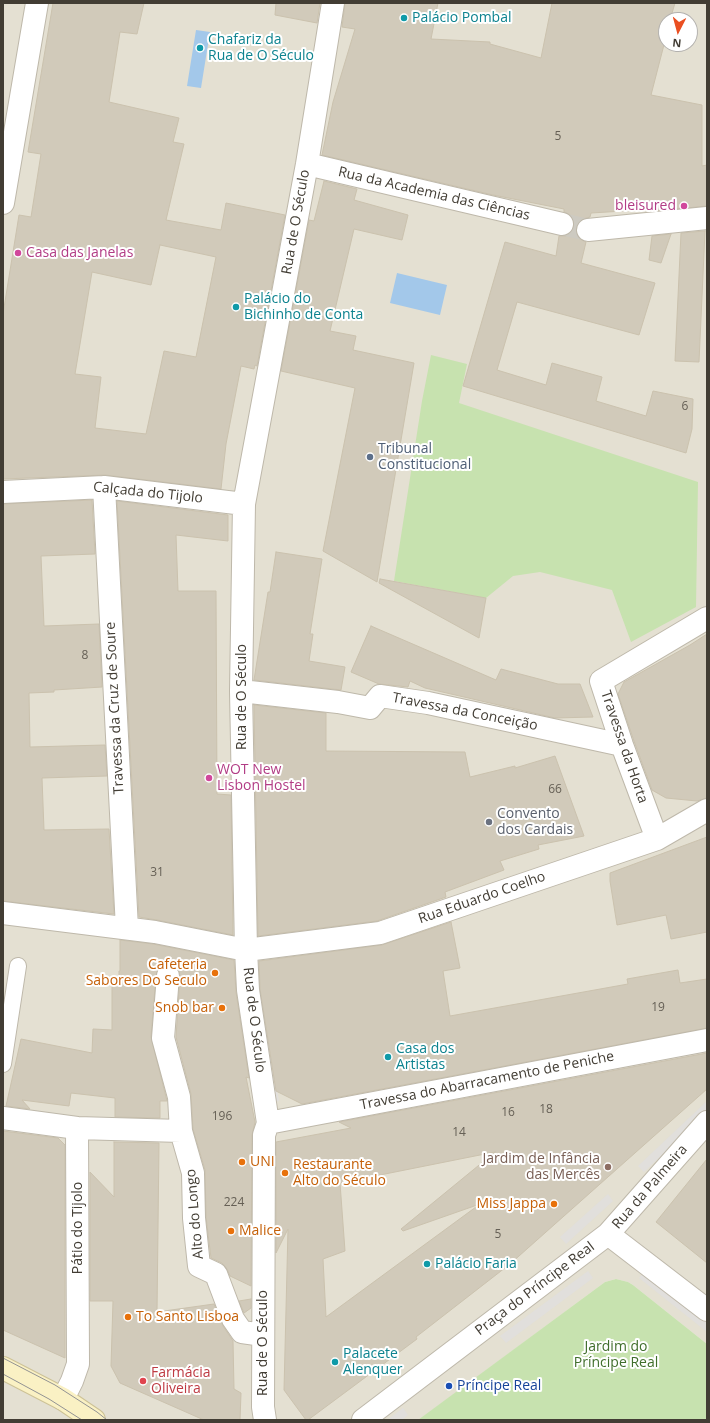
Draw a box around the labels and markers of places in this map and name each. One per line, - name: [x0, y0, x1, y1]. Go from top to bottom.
- place label: Palácio Pombal: [412, 10, 511, 26]
- marker: Palácio Pombal: [399, 13, 409, 23]
- place label: Chafariz da Rua de O Século: [208, 32, 314, 64]
- marker: Chafariz da Rua de O Século: [195, 43, 205, 53]
- place label: bleisured: [615, 198, 676, 214]
- marker: bleisured: [679, 201, 689, 211]
- place label: Casa das Janelas: [26, 245, 133, 261]
- marker: Casa das Janelas: [13, 248, 23, 258]
- place label: Palácio do Bichinho de Conta: [244, 291, 363, 324]
- marker: Palácio do Bichinho de Conta: [231, 302, 241, 312]
- place label: Tribunal Constitucional: [378, 441, 471, 474]
- marker: Tribunal Constitucional: [365, 452, 375, 462]
- place label: WOT New Lisbon Hostel: [217, 762, 306, 794]
- marker: WOT New Lisbon Hostel: [204, 773, 214, 783]
- place label: Convento dos Cardais: [497, 806, 573, 838]
- marker: Convento dos Cardais: [484, 817, 494, 827]
- place label: Cafeteria Sabores Do Seculo: [86, 957, 207, 990]
- marker: Cafeteria Sabores Do Seculo: [210, 968, 220, 978]
- place label: Snob bar: [155, 1000, 214, 1016]
- marker: Snob bar: [217, 1003, 227, 1013]
- place label: Casa dos Artistas: [396, 1041, 454, 1074]
- marker: Casa dos Artistas: [383, 1052, 393, 1062]
- place label: Jardim de Infância das Mercês: [482, 1151, 600, 1184]
- place label: UNI: [250, 1154, 275, 1170]
- marker: UNI: [237, 1157, 247, 1167]
- place label: Restaurante Alto do Século: [293, 1157, 386, 1190]
- marker: Jardim de Infância das Mercês: [603, 1162, 613, 1172]
- marker: Restaurante Alto do Século: [280, 1168, 290, 1178]
- place label: Miss Jappa: [476, 1196, 546, 1212]
- marker: Miss Jappa: [549, 1199, 559, 1209]
- place label: Malice: [239, 1223, 281, 1239]
- marker: Malice: [226, 1226, 236, 1236]
- place label: Palácio Faria: [435, 1256, 517, 1272]
- marker: Palácio Faria: [422, 1259, 432, 1269]
- place label: To Santo Lisboa: [136, 1309, 239, 1325]
- marker: To Santo Lisboa: [123, 1312, 133, 1322]
- place label: Palacete Alenquer: [343, 1346, 403, 1378]
- marker: Palacete Alenquer: [330, 1357, 340, 1367]
- place label: Farmácia Oliveira: [151, 1365, 210, 1398]
- marker: Farmácia Oliveira: [138, 1376, 148, 1386]
- place label: Príncipe Real: [457, 1378, 541, 1394]
- marker: Príncipe Real: [444, 1381, 454, 1391]

